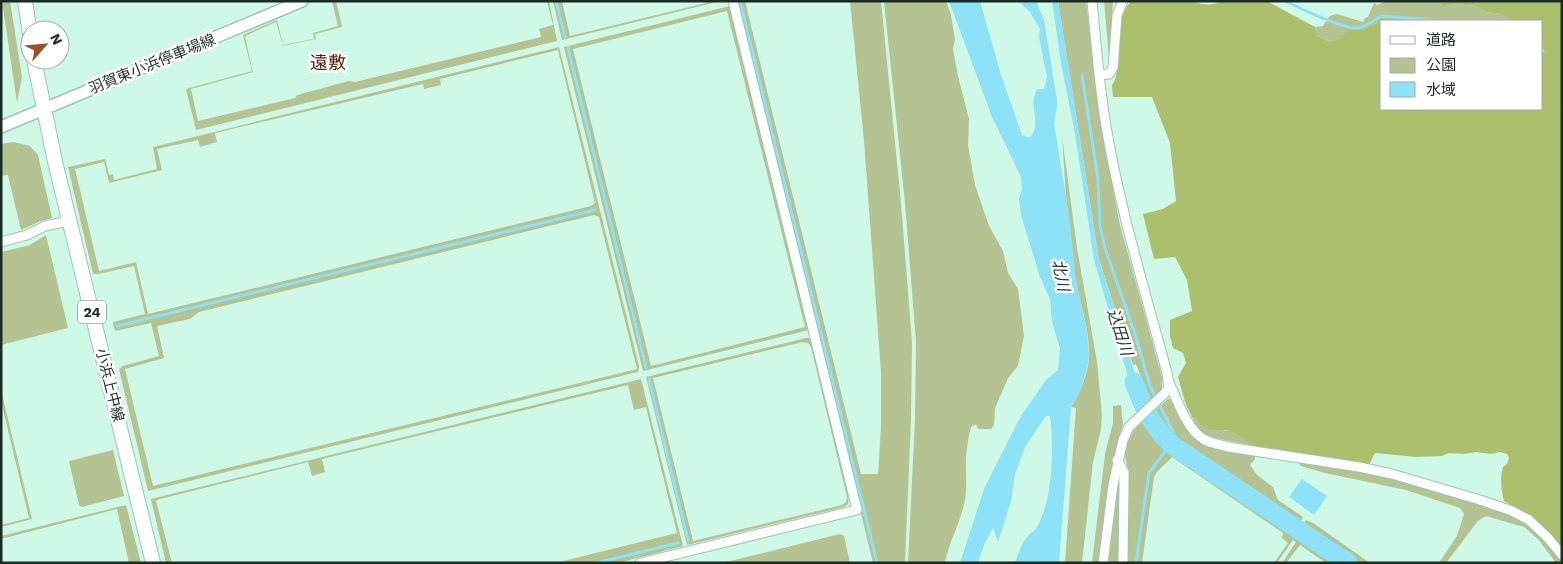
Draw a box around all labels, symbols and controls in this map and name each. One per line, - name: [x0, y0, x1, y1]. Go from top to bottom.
- north arrow: [20, 20, 70, 70]
- legend: [1380, 20, 1543, 110]
- street label: 羽賀東小浜停車場線: [86, 30, 218, 98]
- text: N: [47, 31, 66, 47]
- text: 道路: [1426, 31, 1456, 49]
- district label: 遠敷: [310, 52, 346, 73]
- text: 公園: [1426, 56, 1456, 74]
- text: 水域: [1426, 81, 1456, 99]
- water label: 北川: [1048, 257, 1074, 295]
- road number: 24: [78, 300, 106, 324]
- water label: 込田川: [1104, 306, 1137, 360]
- street label: 小浜上中線: [92, 346, 128, 424]

